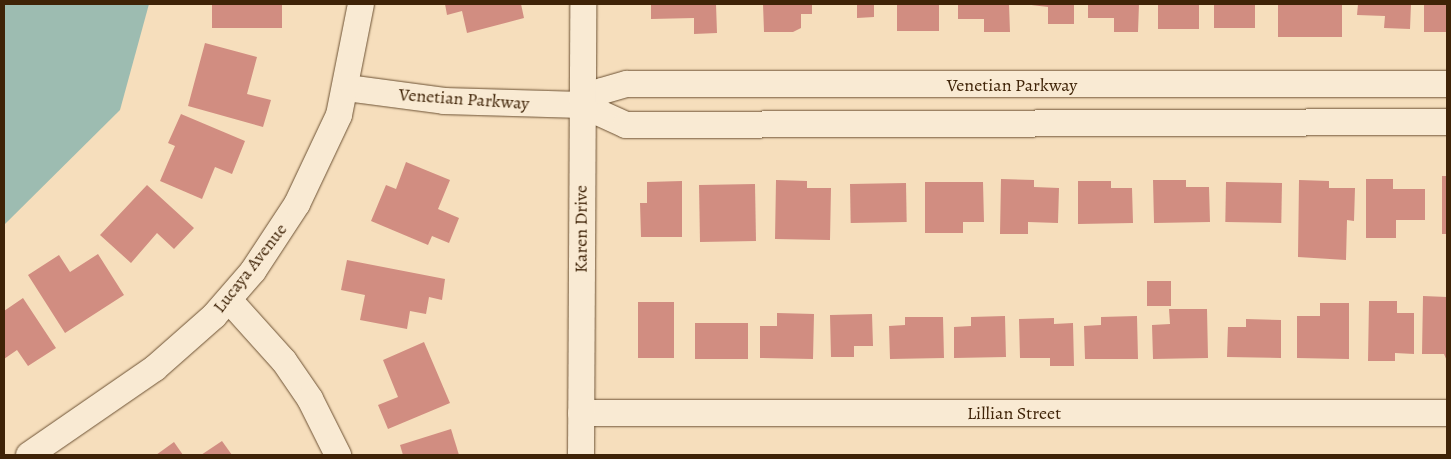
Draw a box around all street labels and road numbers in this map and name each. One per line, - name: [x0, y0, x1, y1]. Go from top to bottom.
- street label: Venetian Parkway: [947, 74, 1077, 96]
- street label: Venetian Parkway: [398, 84, 530, 114]
- street label: Karen Drive: [570, 185, 592, 273]
- street label: Lucaya Avenue: [208, 219, 292, 317]
- street label: Lillian Street: [967, 402, 1061, 424]

